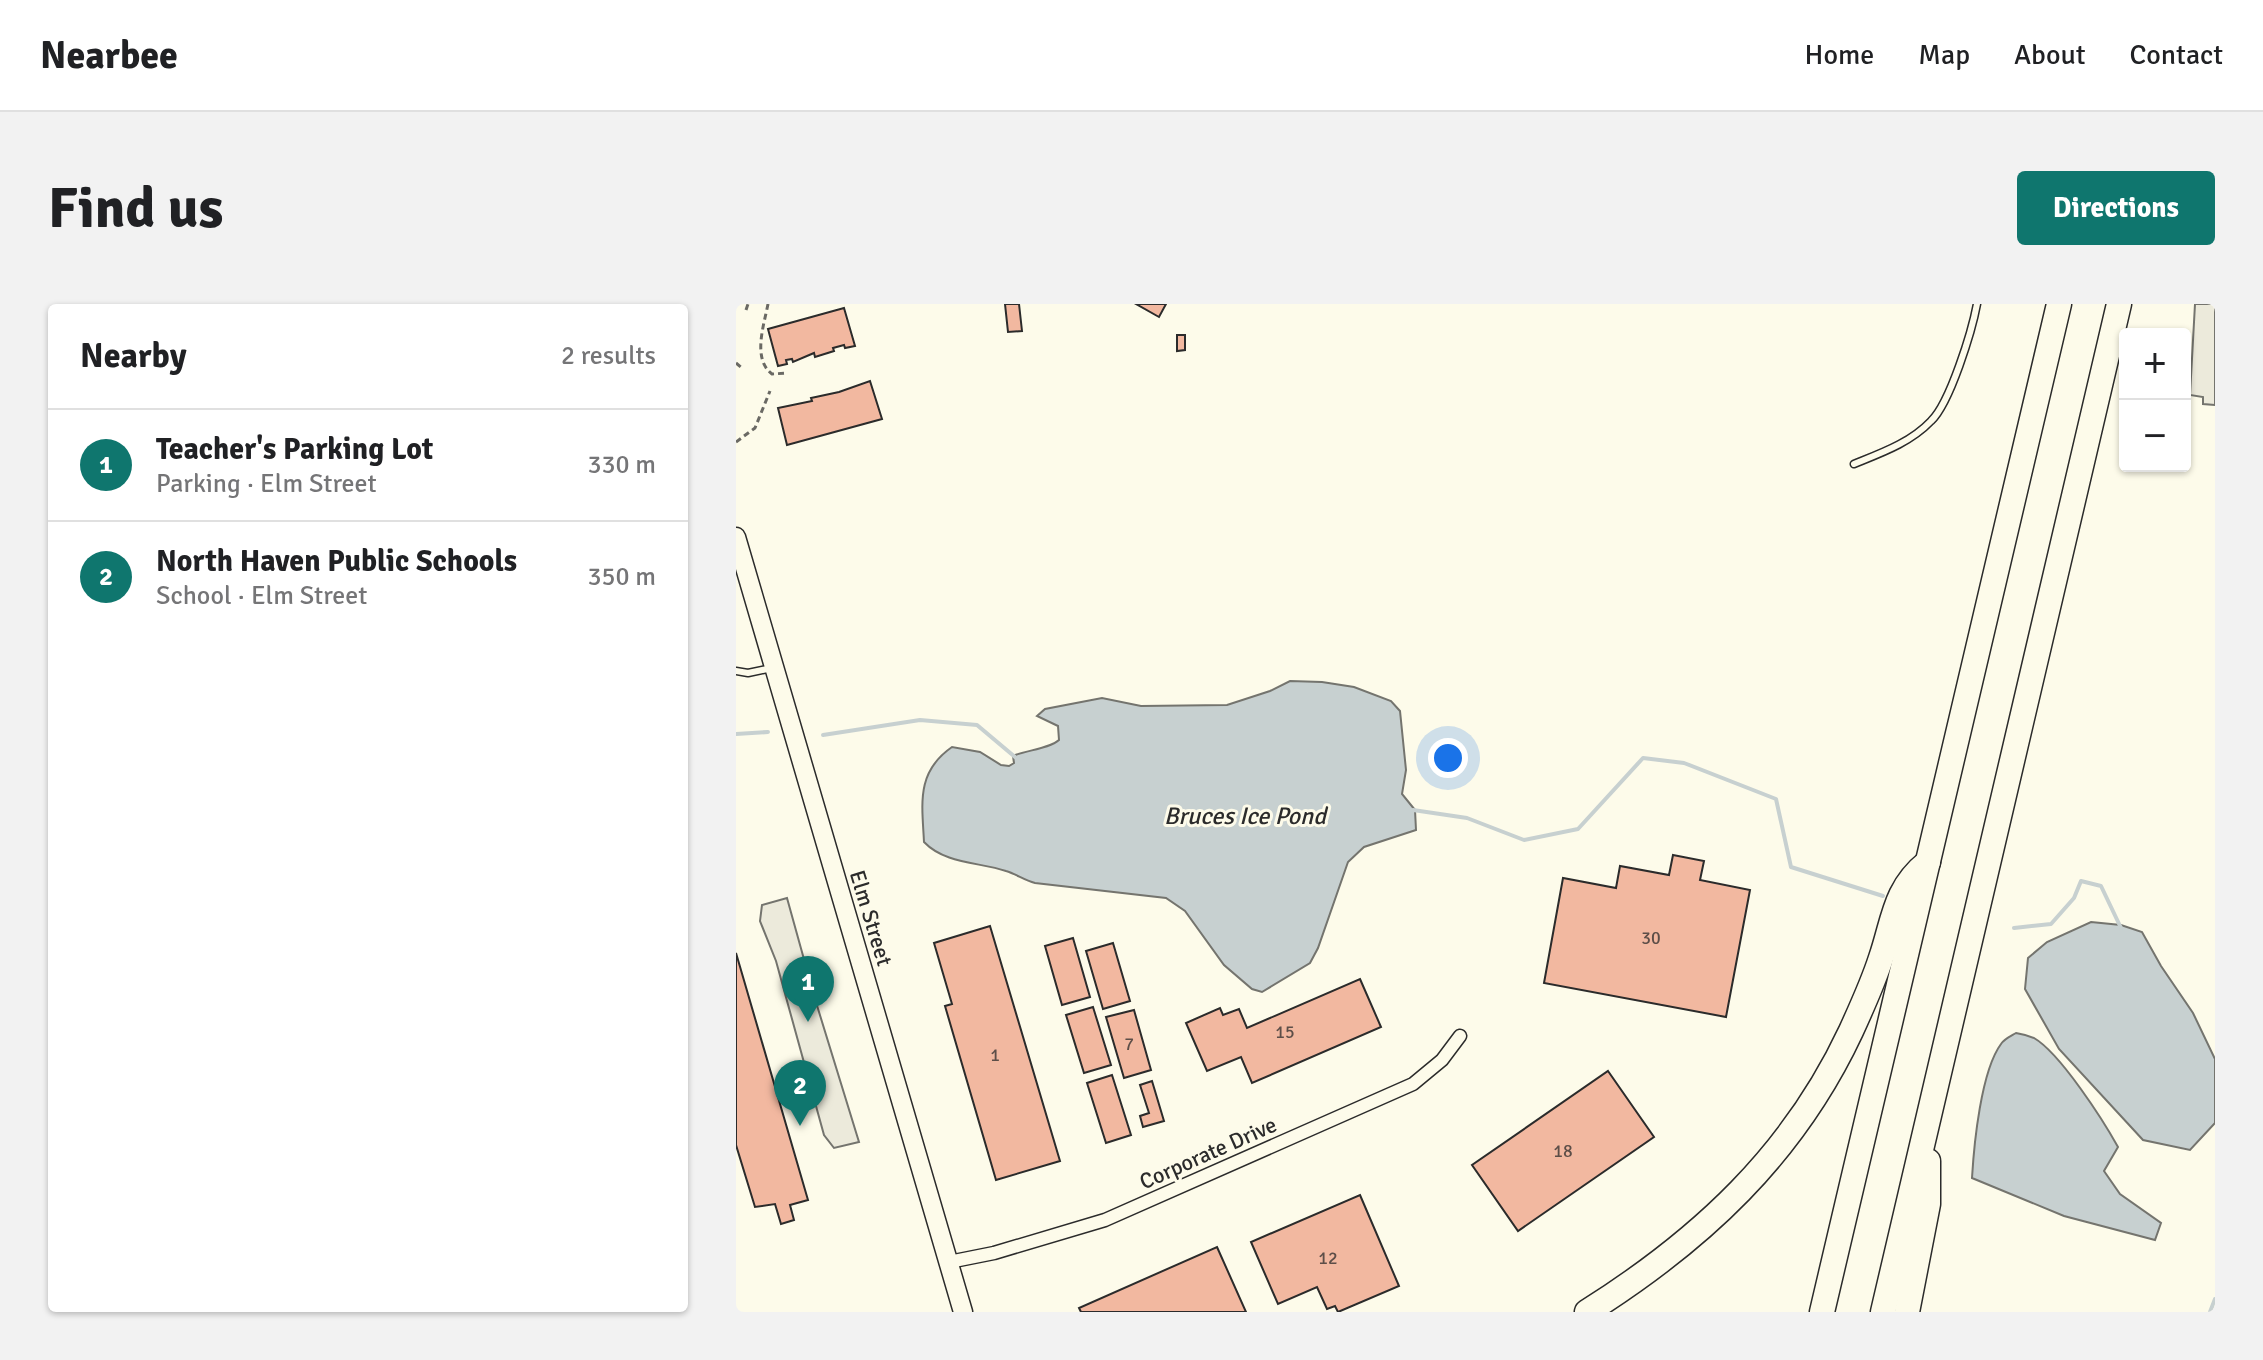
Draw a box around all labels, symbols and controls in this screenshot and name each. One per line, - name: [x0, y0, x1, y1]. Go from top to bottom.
- text: Nearbee: [40, 32, 178, 79]
- text: Home: [1805, 38, 1874, 72]
- text: Map: [1918, 38, 1970, 72]
- text: About: [2014, 38, 2086, 72]
- text: Contact: [2130, 38, 2223, 72]
- button: Directions: [2017, 171, 2215, 245]
- text: Find us: [48, 174, 223, 243]
- map controls: [2119, 328, 2191, 472]
- button: +: [2119, 328, 2191, 400]
- text: Nearby: [80, 335, 187, 377]
- text: 2 results: [561, 340, 656, 372]
- button: −: [2119, 400, 2191, 472]
- text: Teacher's Parking Lot: [156, 431, 433, 468]
- text: 1: [99, 449, 113, 481]
- text: 330 m: [587, 449, 656, 481]
- text: Parking · Elm Street: [156, 468, 377, 500]
- text: North Haven Public Schools: [156, 543, 517, 580]
- text: 2: [99, 561, 113, 593]
- text: 350 m: [587, 561, 656, 593]
- text: School · Elm Street: [156, 580, 367, 612]
- your location: [1428, 738, 1468, 778]
- water label: Bruces Ice Pond: [1164, 801, 1329, 831]
- street label: Elm Street: [844, 867, 898, 969]
- house number: 30: [1641, 927, 1661, 949]
- pin: 1: [782, 956, 834, 1022]
- house number: 15: [1275, 1021, 1295, 1043]
- house number: 7: [1124, 1033, 1134, 1055]
- house number: 1: [990, 1044, 1000, 1066]
- pin: 2: [774, 1060, 826, 1126]
- street label: Corporate Drive: [1135, 1111, 1281, 1195]
- house number: 18: [1553, 1140, 1573, 1162]
- house number: 12: [1318, 1247, 1338, 1269]

